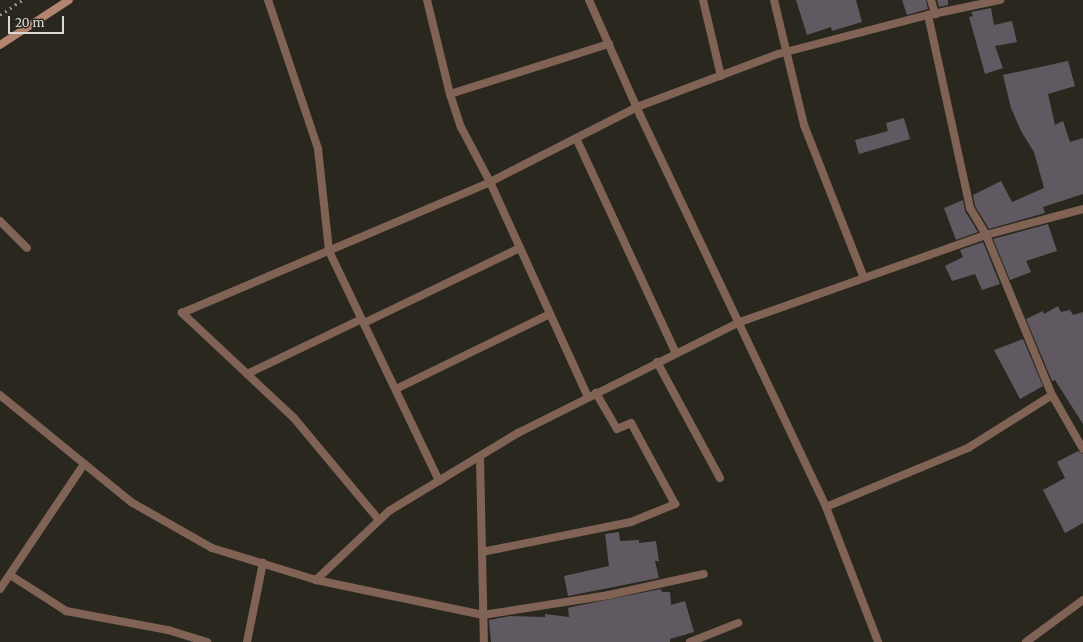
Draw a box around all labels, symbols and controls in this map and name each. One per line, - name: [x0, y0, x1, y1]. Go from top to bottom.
- scale bar: [10, 8, 66, 34]
- text: 20 m: [15, 15, 44, 30]

